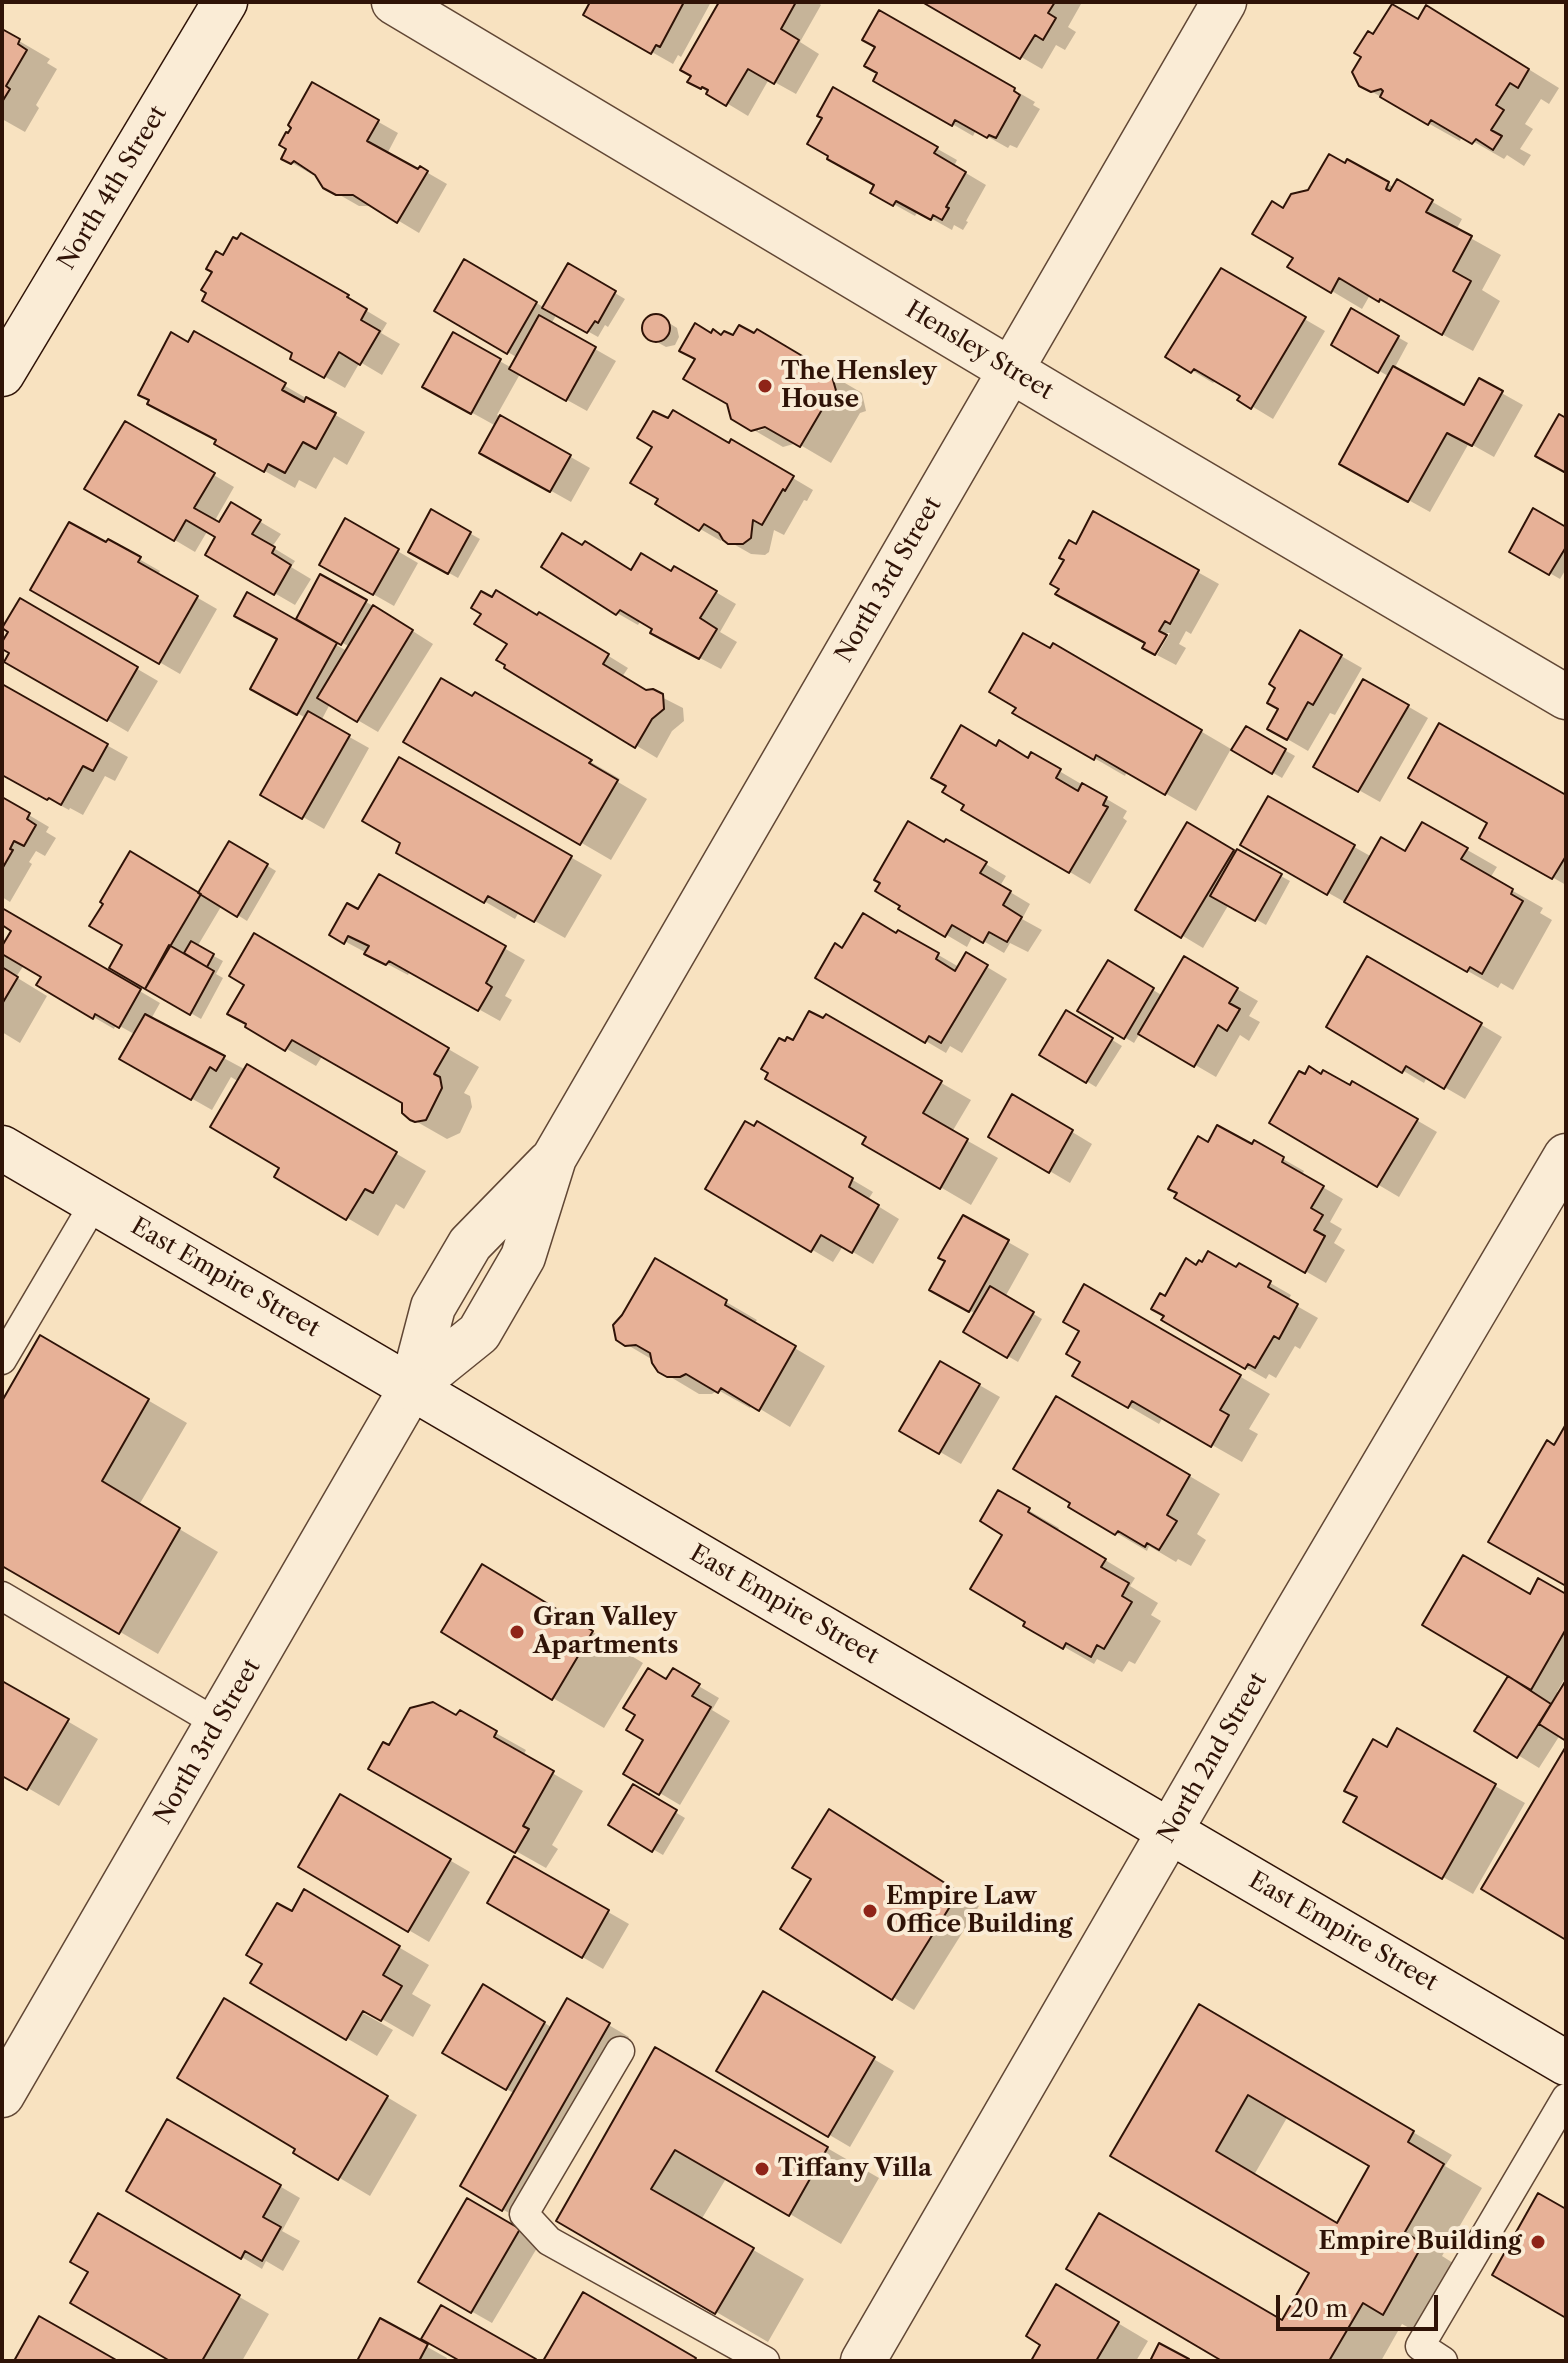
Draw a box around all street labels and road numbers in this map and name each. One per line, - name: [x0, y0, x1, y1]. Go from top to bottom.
- street label: North 4th Street: [53, 101, 173, 275]
- street label: Hensley Street: [900, 296, 1058, 406]
- street label: North 3rd Street: [830, 492, 948, 668]
- street label: East Empire Street: [126, 1212, 324, 1344]
- street label: East Empire Street: [685, 1539, 883, 1671]
- street label: North 3rd Street: [149, 1654, 267, 1830]
- street label: North 2nd Street: [1153, 1668, 1273, 1848]
- street label: East Empire Street: [1244, 1866, 1442, 1998]

